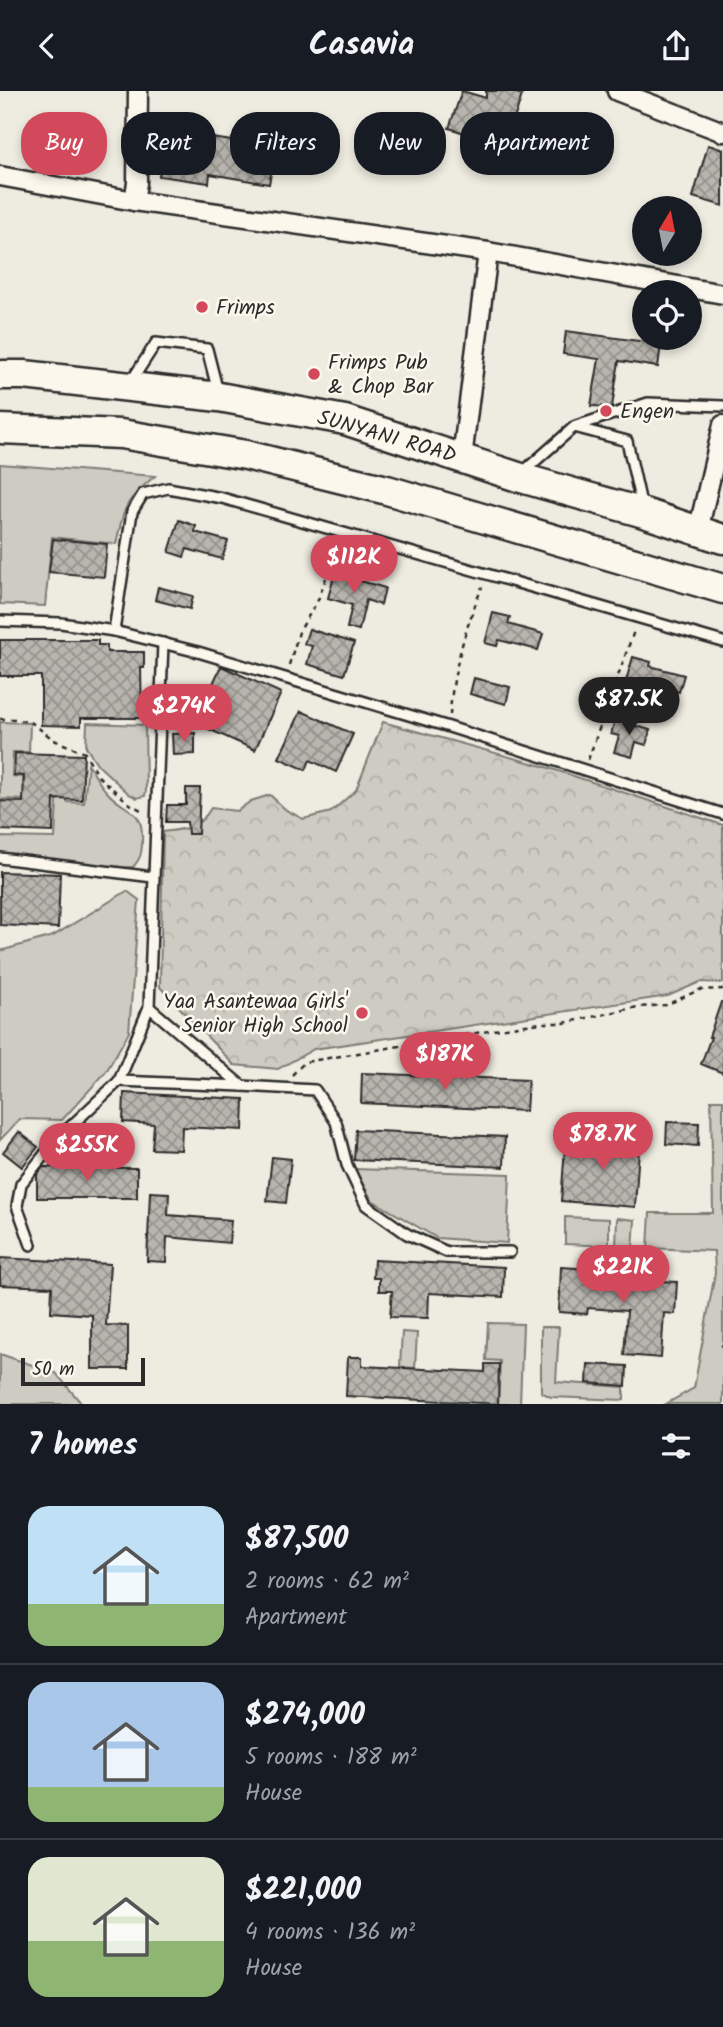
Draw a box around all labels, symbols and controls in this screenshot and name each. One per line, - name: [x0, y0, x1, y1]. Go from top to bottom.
- text: Casavia: [309, 20, 414, 71]
- icon: back: [28, 27, 66, 65]
- icon: share: [657, 27, 695, 65]
- chip: Buy: [21, 112, 107, 175]
- chip: Rent: [121, 112, 216, 175]
- chip: Filters: [230, 112, 340, 175]
- chip: New: [354, 112, 446, 175]
- chip: Apartment: [460, 112, 614, 175]
- north arrow: [632, 196, 702, 266]
- map controls: [632, 196, 702, 350]
- button: locate: [632, 280, 702, 350]
- place label: Frimps: [216, 292, 275, 325]
- marker: Frimps: [194, 299, 210, 315]
- place label: Frimps Pub & Chop Bar: [328, 347, 434, 404]
- marker: Frimps Pub & Chop Bar: [306, 366, 322, 382]
- place label: Engen: [620, 396, 674, 429]
- street label: SUNYANI ROAD: [313, 402, 460, 473]
- marker: Engen: [598, 403, 614, 419]
- pin: $112K: [305, 535, 403, 595]
- text: $112K: [327, 540, 381, 576]
- pin: $87.5K: [572, 677, 686, 737]
- text: $87.5K: [595, 682, 663, 718]
- pin: $274K: [135, 685, 233, 744]
- text: $274K: [152, 689, 216, 725]
- place label: Yaa Asantewaa Girls' Senior High School: [163, 986, 349, 1043]
- marker: Yaa Asantewaa Girls' Senior High School: [354, 1005, 370, 1021]
- pin: $187K: [396, 1033, 494, 1092]
- text: $187K: [416, 1037, 474, 1073]
- pin: $78.7K: [546, 1112, 660, 1172]
- text: $78.7K: [569, 1117, 637, 1153]
- pin: $255K: [38, 1123, 136, 1183]
- text: $255K: [55, 1128, 119, 1164]
- pin: $221K: [574, 1245, 672, 1305]
- text: $221K: [592, 1250, 654, 1286]
- scale bar: [21, 1355, 145, 1387]
- text: 50 m: [32, 1355, 74, 1385]
- text: 7 homes: [28, 1422, 138, 1470]
- icon: filters: [657, 1427, 695, 1465]
- text: $87,500: [245, 1516, 348, 1564]
- icon: home: [84, 1534, 168, 1618]
- text: 2 rooms · 62 m²: [245, 1564, 409, 1600]
- text: Apartment: [245, 1600, 347, 1636]
- text: $274,000: [245, 1692, 365, 1740]
- icon: home: [84, 1710, 168, 1794]
- text: 5 rooms · 188 m²: [245, 1740, 417, 1776]
- text: House: [245, 1776, 302, 1812]
- text: $221,000: [245, 1867, 361, 1915]
- icon: home: [84, 1885, 168, 1969]
- text: 4 rooms · 136 m²: [245, 1915, 415, 1951]
- text: House: [245, 1951, 302, 1987]

